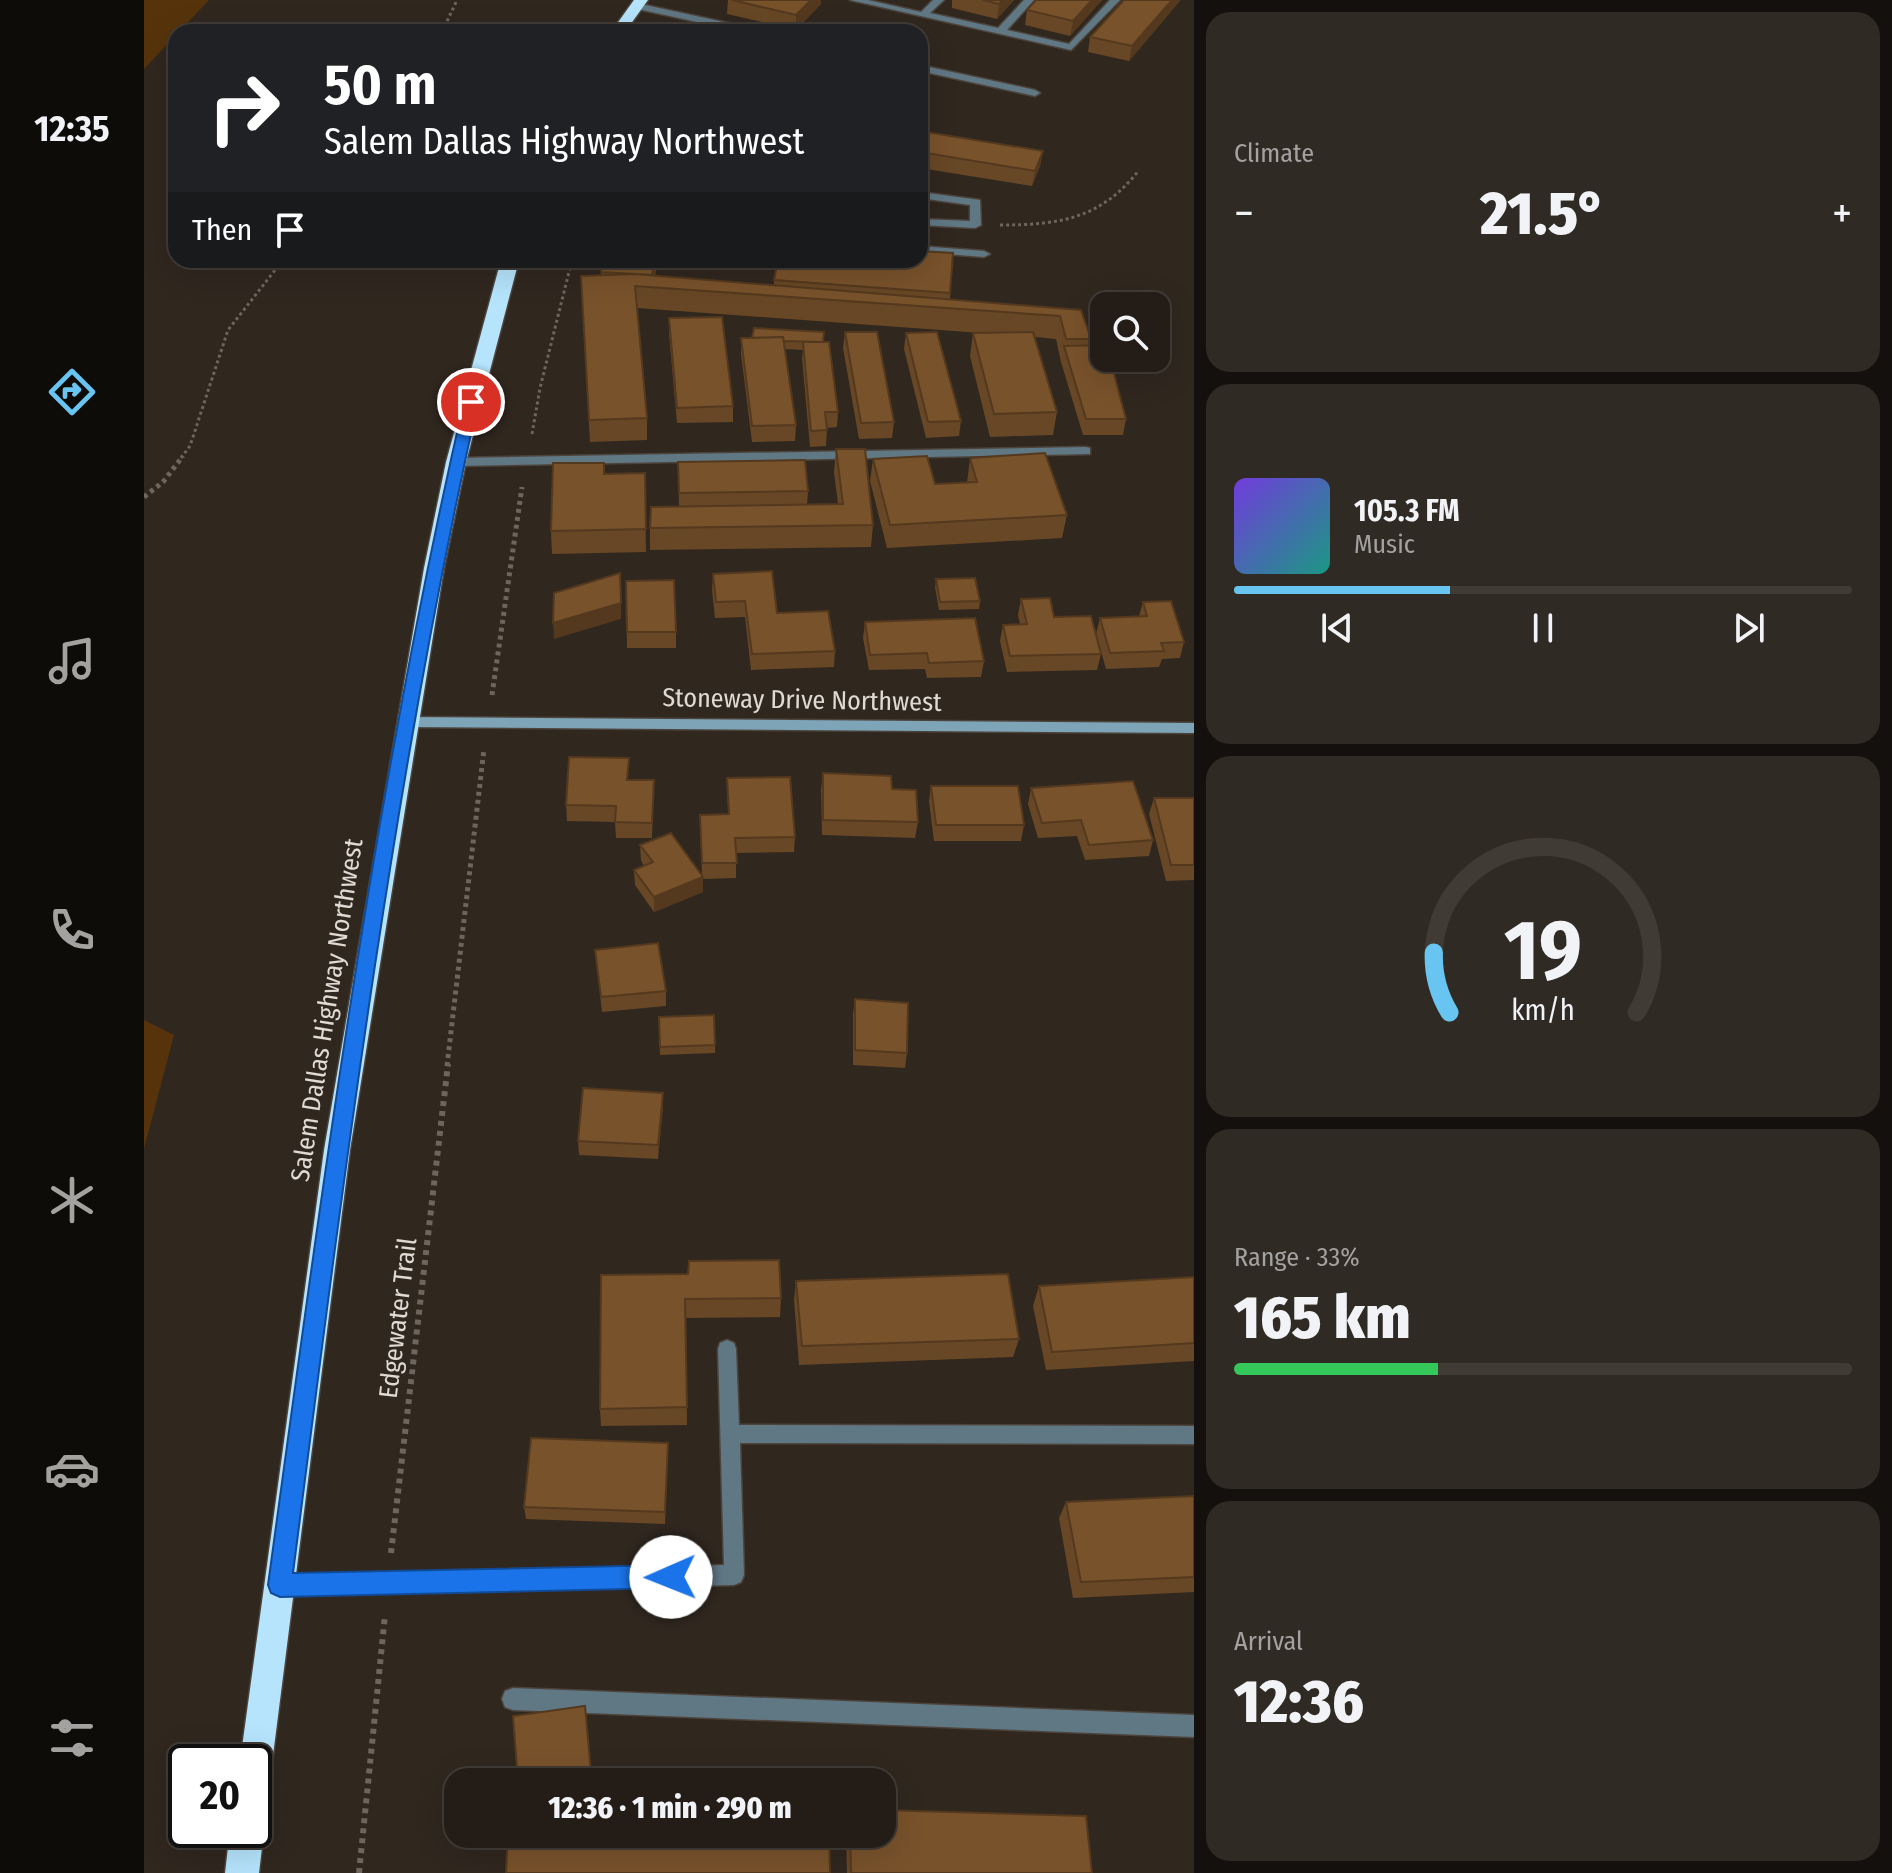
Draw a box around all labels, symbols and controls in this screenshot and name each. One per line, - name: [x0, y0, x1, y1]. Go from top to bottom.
- text: 50 m: [324, 52, 436, 119]
- icon: right: [192, 56, 296, 160]
- text: 12:35: [34, 107, 110, 151]
- text: Salem Dallas Highway Northwest: [324, 120, 804, 164]
- text: Climate: [1234, 138, 1314, 169]
- text: 21.5°: [1480, 178, 1606, 250]
- text: −: [1234, 187, 1254, 240]
- text: +: [1832, 187, 1852, 240]
- icon: arrive: [268, 208, 312, 252]
- text: Then: [192, 212, 252, 248]
- map controls: [1090, 292, 1170, 372]
- button: search: [1090, 292, 1170, 372]
- icon: directions: [44, 364, 100, 420]
- pin: [437, 368, 505, 436]
- icon: arrive: [449, 380, 493, 424]
- text: 105.3 FM: [1354, 493, 1460, 529]
- text: Music: [1354, 529, 1415, 560]
- icon: previous: [1315, 606, 1359, 650]
- icon: pause: [1521, 606, 1565, 650]
- icon: next: [1727, 606, 1771, 650]
- icon: music: [44, 633, 100, 689]
- street label: Stoneway Drive Northwest: [662, 682, 942, 718]
- street label: Salem Dallas Highway Northwest: [285, 836, 370, 1184]
- text: 19: [1504, 900, 1582, 1000]
- icon: phone: [44, 902, 100, 958]
- text: km/h: [1511, 993, 1575, 1028]
- icon: climate: [44, 1172, 100, 1228]
- street label: Edgewater Trail: [373, 1236, 423, 1400]
- text: Range · 33%: [1234, 1242, 1360, 1273]
- text: 165 km: [1234, 1282, 1411, 1354]
- icon: car: [44, 1441, 100, 1497]
- position arrow: [629, 1535, 713, 1619]
- text: Arrival: [1234, 1626, 1303, 1657]
- text: 12:36: [1234, 1666, 1364, 1738]
- icon: filters: [44, 1710, 100, 1766]
- speed limit sign: 20: [168, 1744, 272, 1848]
- text: 12:36 · 1 min · 290 m: [548, 1790, 792, 1826]

